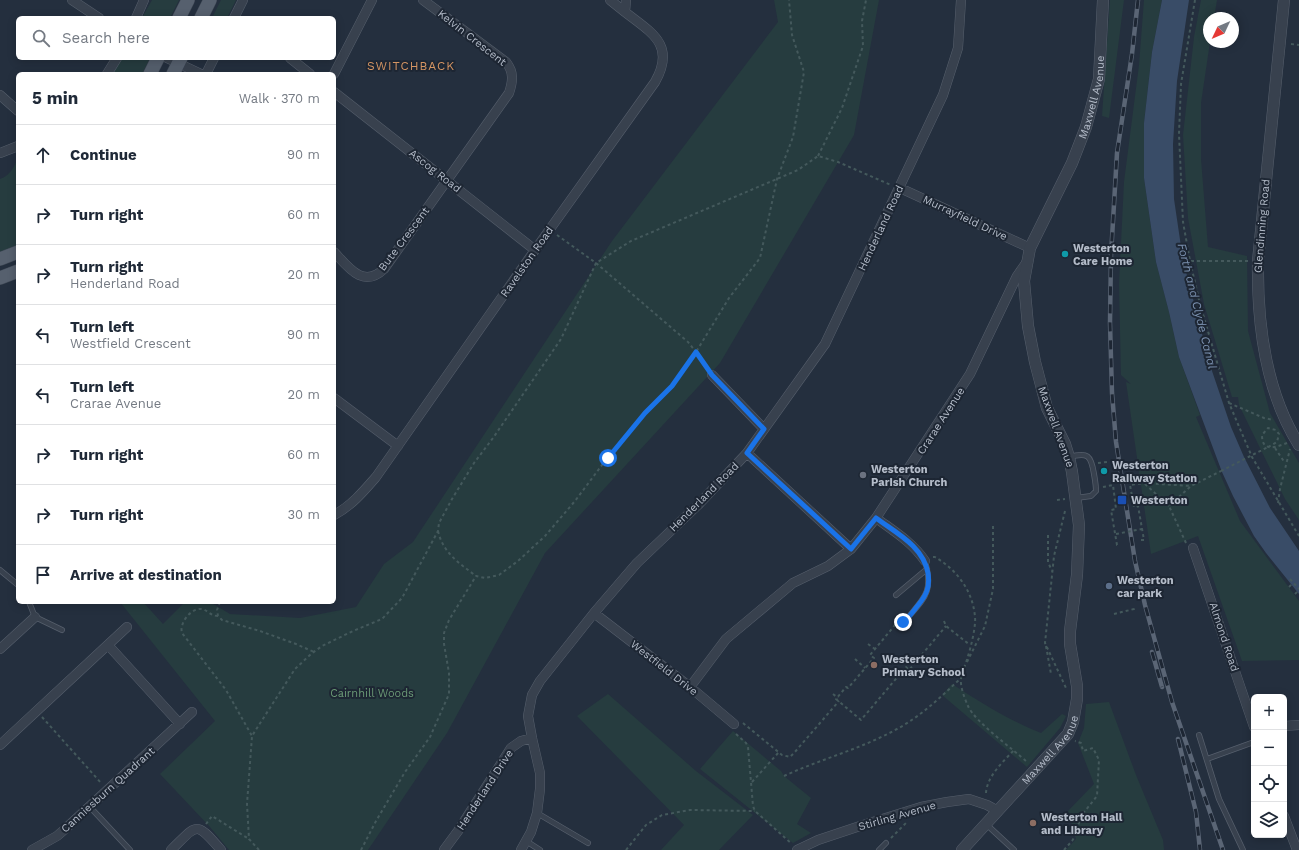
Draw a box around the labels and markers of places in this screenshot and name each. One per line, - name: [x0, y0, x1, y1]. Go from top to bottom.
- place label: Westerton Care Home: [1073, 242, 1132, 268]
- marker: Westerton Care Home: [1060, 249, 1070, 259]
- place label: Westerton Railway Station: [1112, 459, 1197, 485]
- place label: Westerton Parish Church: [871, 463, 947, 489]
- marker: Westerton Railway Station: [1099, 466, 1109, 476]
- marker: Westerton Parish Church: [858, 470, 868, 480]
- marker: Westerton: [1116, 494, 1128, 506]
- place label: Westerton: [1131, 494, 1188, 507]
- place label: Westerton car park: [1117, 574, 1174, 600]
- marker: Westerton car park: [1104, 581, 1114, 591]
- place label: Westerton Primary School: [882, 653, 965, 679]
- marker: Westerton Primary School: [869, 660, 879, 670]
- place label: Westerton Hall and Library: [1041, 811, 1123, 837]
- marker: Westerton Hall and Library: [1028, 818, 1038, 828]

